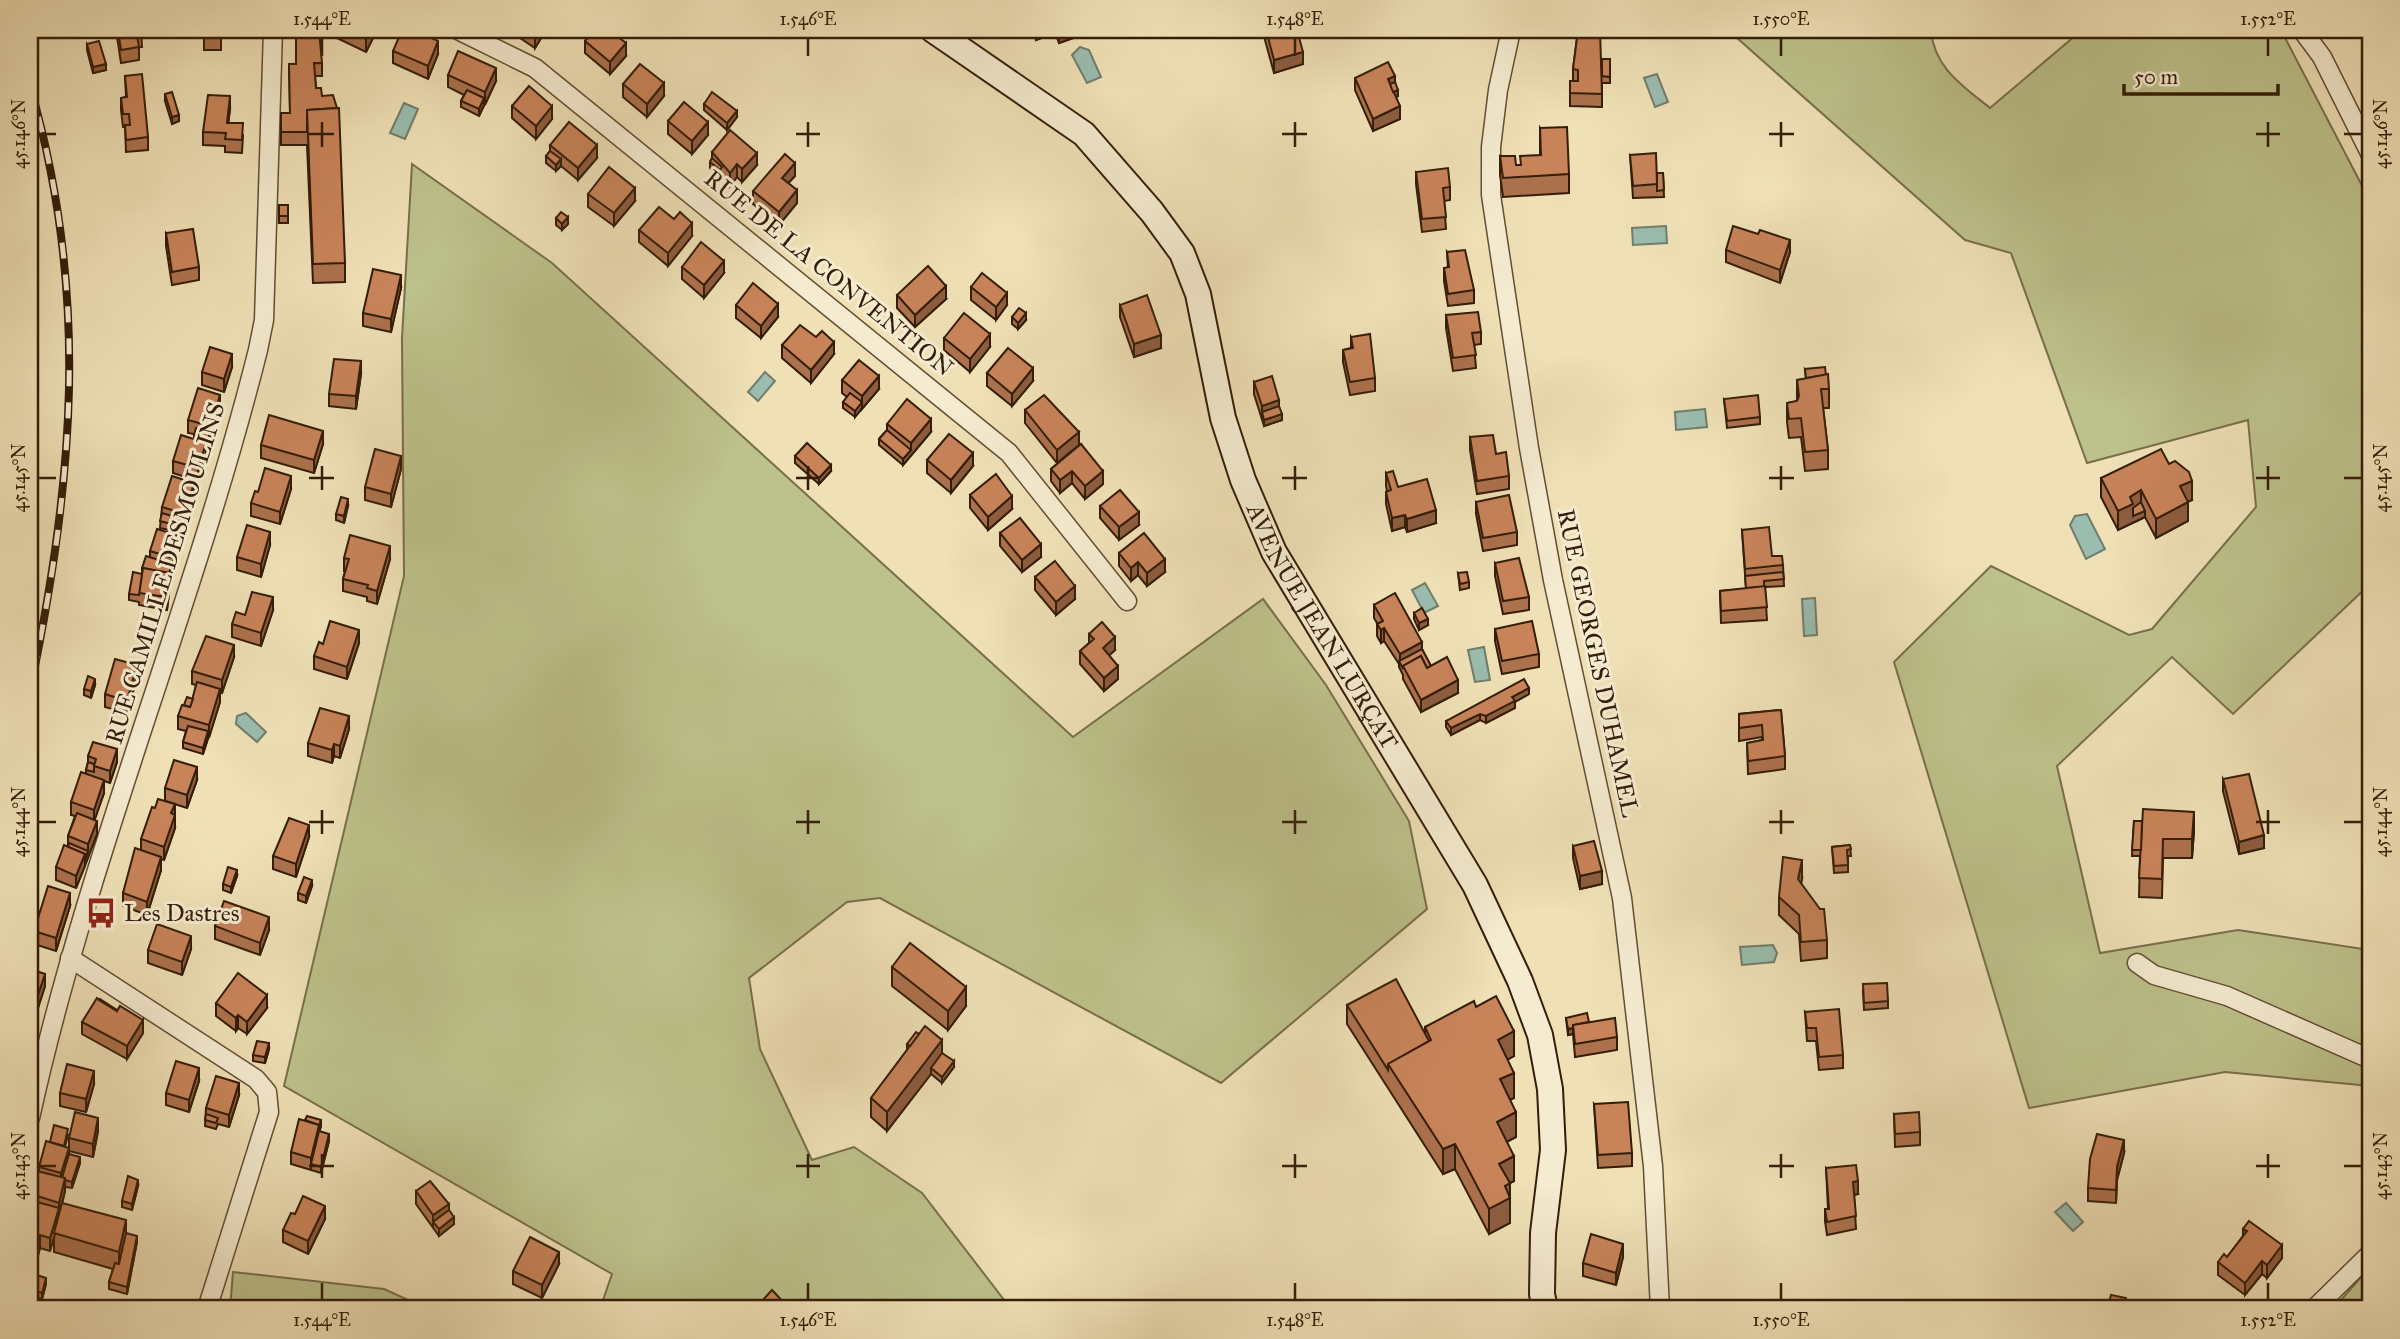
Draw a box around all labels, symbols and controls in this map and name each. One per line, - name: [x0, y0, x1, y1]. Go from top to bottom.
- text: 1.544°E: [293, 8, 351, 30]
- text: 1.546°E: [779, 8, 837, 30]
- text: 1.548°E: [1266, 8, 1324, 30]
- text: 1.550°E: [1752, 8, 1810, 30]
- text: 1.552°E: [2240, 8, 2296, 30]
- scale bar: [2124, 52, 2278, 96]
- text: 50 m: [2134, 64, 2179, 90]
- text: 45.146°N: [8, 99, 30, 169]
- text: 45.146°N: [2370, 99, 2392, 169]
- street label: RUE DE LA CONVENTION: [698, 163, 960, 383]
- street label: RUE CAMILLE DESMOULINS: [99, 398, 231, 748]
- text: 45.145°N: [8, 444, 30, 512]
- text: 45.145°N: [2370, 444, 2392, 512]
- street label: AVENUE JEAN LURÇAT: [1239, 498, 1405, 755]
- street label: RUE GEORGES DUHAMEL: [1551, 506, 1645, 820]
- text: 45.144°N: [8, 787, 30, 857]
- text: 45.144°N: [2370, 787, 2392, 857]
- bus stop icon: Les Dastres: [84, 896, 118, 930]
- place label: Les Dastres: [124, 898, 240, 928]
- text: 45.143°N: [8, 1132, 30, 1200]
- text: 45.143°N: [2370, 1132, 2392, 1200]
- text: 1.544°E: [293, 1309, 351, 1331]
- text: 1.546°E: [779, 1309, 837, 1331]
- text: 1.548°E: [1266, 1309, 1324, 1331]
- text: 1.550°E: [1752, 1309, 1810, 1331]
- text: 1.552°E: [2240, 1309, 2296, 1331]

